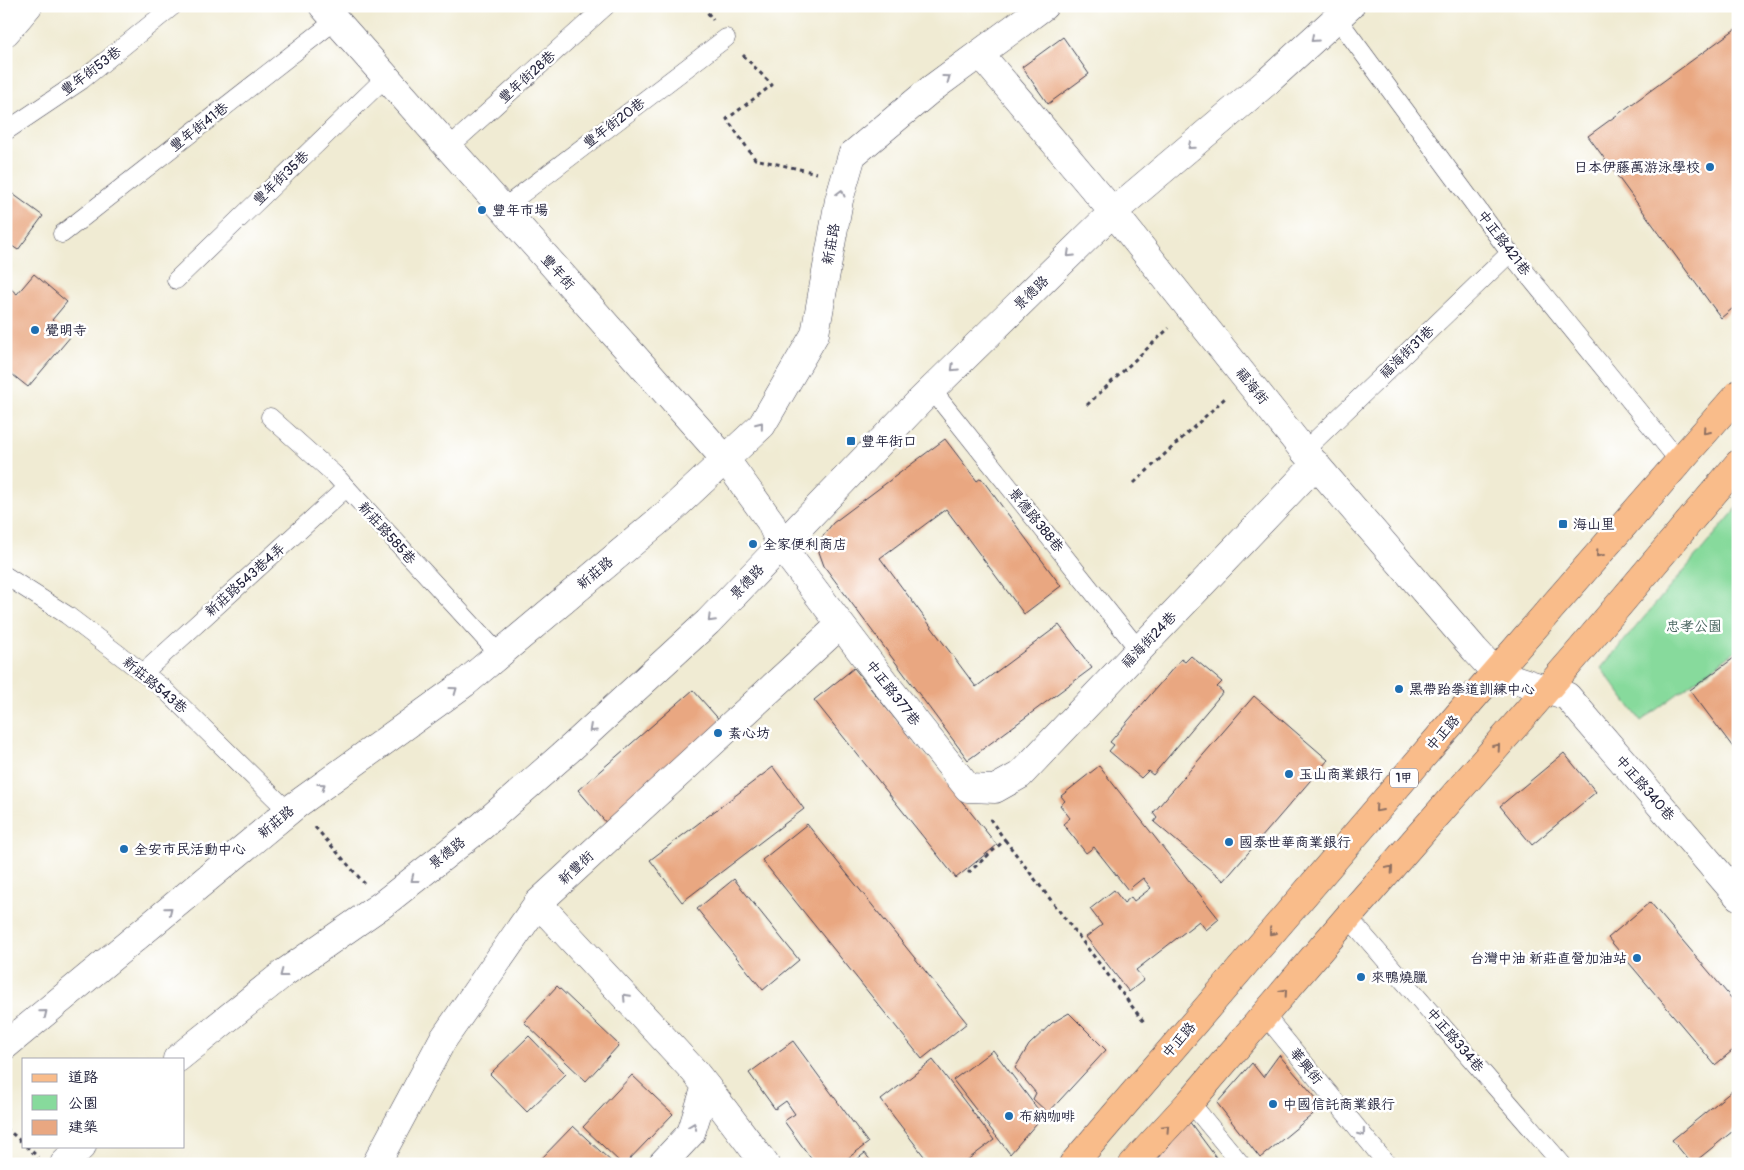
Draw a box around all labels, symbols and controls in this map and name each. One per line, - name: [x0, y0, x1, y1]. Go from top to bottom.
- one-way arrow: [1310, 33, 1319, 42]
- street label: 豐年街53巷: [57, 42, 125, 99]
- street label: 豐年街28巷: [495, 46, 560, 107]
- one-way arrow: [941, 75, 950, 83]
- street label: 豐年街20巷: [580, 94, 649, 152]
- street label: 豐年街41巷: [166, 98, 232, 155]
- one-way arrow: [1188, 140, 1197, 149]
- street label: 豐年街35巷: [249, 146, 313, 209]
- place label: 日本伊藤萬游泳學校: [1574, 159, 1700, 176]
- marker: 日本伊藤萬游泳學校: [1704, 161, 1716, 173]
- one-way arrow: [835, 188, 846, 197]
- place label: 豐年市場: [492, 202, 548, 219]
- marker: 豐年市場: [476, 204, 488, 216]
- street label: 中正路421巷: [1474, 207, 1535, 280]
- street label: 新莊路: [819, 222, 843, 266]
- one-way arrow: [1067, 248, 1076, 257]
- street label: 豐年街: [538, 251, 578, 293]
- street label: 景德路: [1010, 272, 1052, 314]
- street label: 福海街31巷: [1376, 321, 1439, 382]
- place label: 覺明寺: [45, 322, 87, 339]
- marker: 覺明寺: [29, 324, 41, 336]
- one-way arrow: [951, 362, 960, 371]
- street label: 福海街: [1232, 364, 1272, 408]
- one-way arrow: [755, 422, 763, 431]
- one-way arrow: [1702, 426, 1711, 435]
- place label: 豐年街口: [861, 433, 917, 450]
- marker: 豐年街口: [845, 435, 857, 447]
- street label: 景德路388巷: [1005, 484, 1068, 556]
- street label: 新莊路585巷: [355, 498, 420, 568]
- place label: 海山里: [1573, 516, 1615, 533]
- marker: 海山里: [1557, 518, 1569, 530]
- place label: 全家便利商店: [763, 536, 847, 553]
- marker: 全家便利商店: [747, 538, 759, 550]
- street label: 新莊路543巷4弄: [202, 540, 288, 620]
- one-way arrow: [1596, 548, 1605, 557]
- street label: 新莊路: [573, 553, 617, 593]
- street label: 景德路: [726, 561, 768, 603]
- street label: 福海街24巷: [1118, 608, 1181, 672]
- one-way arrow: [708, 613, 717, 622]
- park label: 忠孝公園: [1666, 618, 1722, 635]
- street label: 新莊路543巷: [119, 653, 192, 718]
- street label: 中正路377巷: [862, 657, 925, 730]
- place label: 黑帶跆拳道訓練中心: [1409, 681, 1535, 698]
- marker: 黑帶跆拳道訓練中心: [1393, 683, 1405, 695]
- one-way arrow: [448, 688, 457, 696]
- street label: 中正路: [1423, 712, 1463, 754]
- one-way arrow: [588, 723, 597, 732]
- place label: 素心坊: [728, 725, 770, 742]
- marker: 素心坊: [712, 727, 724, 739]
- one-way arrow: [1491, 743, 1500, 752]
- street label: 中正路340巷: [1612, 752, 1679, 825]
- place label: 玉山商業銀行: [1299, 766, 1383, 783]
- marker: 玉山商業銀行: [1283, 768, 1295, 780]
- road number: 1甲: [1390, 768, 1418, 788]
- one-way arrow: [317, 783, 326, 792]
- street label: 新莊路: [254, 802, 298, 842]
- one-way arrow: [1375, 803, 1384, 812]
- street label: 景德路: [425, 833, 469, 873]
- place label: 國泰世華商業銀行: [1239, 834, 1351, 851]
- marker: 國泰世華商業銀行: [1223, 836, 1235, 848]
- place label: 全安市民活動中心: [134, 841, 246, 858]
- marker: 全安市民活動中心: [118, 843, 130, 855]
- street label: 新豐街: [555, 847, 597, 889]
- one-way arrow: [1384, 866, 1393, 875]
- one-way arrow: [410, 873, 420, 882]
- one-way arrow: [163, 908, 172, 916]
- one-way arrow: [1269, 926, 1278, 935]
- place label: 台灣中油 新莊直營加油站: [1470, 950, 1627, 967]
- marker: 台灣中油 新莊直營加油站: [1631, 952, 1643, 964]
- one-way arrow: [279, 968, 289, 977]
- place label: 來鴨燒臘: [1371, 969, 1427, 986]
- marker: 來鴨燒臘: [1355, 971, 1367, 983]
- one-way arrow: [1278, 989, 1286, 998]
- one-way arrow: [623, 994, 632, 1003]
- street label: 中正路334巷: [1422, 1004, 1488, 1076]
- one-way arrow: [38, 1010, 47, 1019]
- street label: 中正路: [1159, 1019, 1199, 1061]
- street label: 華興街: [1286, 1044, 1326, 1088]
- legend: [22, 1058, 185, 1148]
- text: 道路: [68, 1068, 98, 1087]
- text: 公園: [68, 1094, 98, 1113]
- place label: 中國信託商業銀行: [1283, 1096, 1395, 1113]
- marker: 中國信託商業銀行: [1267, 1098, 1279, 1110]
- place label: 布納咖啡: [1019, 1108, 1075, 1125]
- marker: 布納咖啡: [1003, 1110, 1015, 1122]
- text: 建築: [68, 1118, 98, 1137]
- one-way arrow: [686, 1122, 697, 1131]
- one-way arrow: [1160, 1124, 1169, 1133]
- one-way arrow: [1356, 1127, 1364, 1136]

